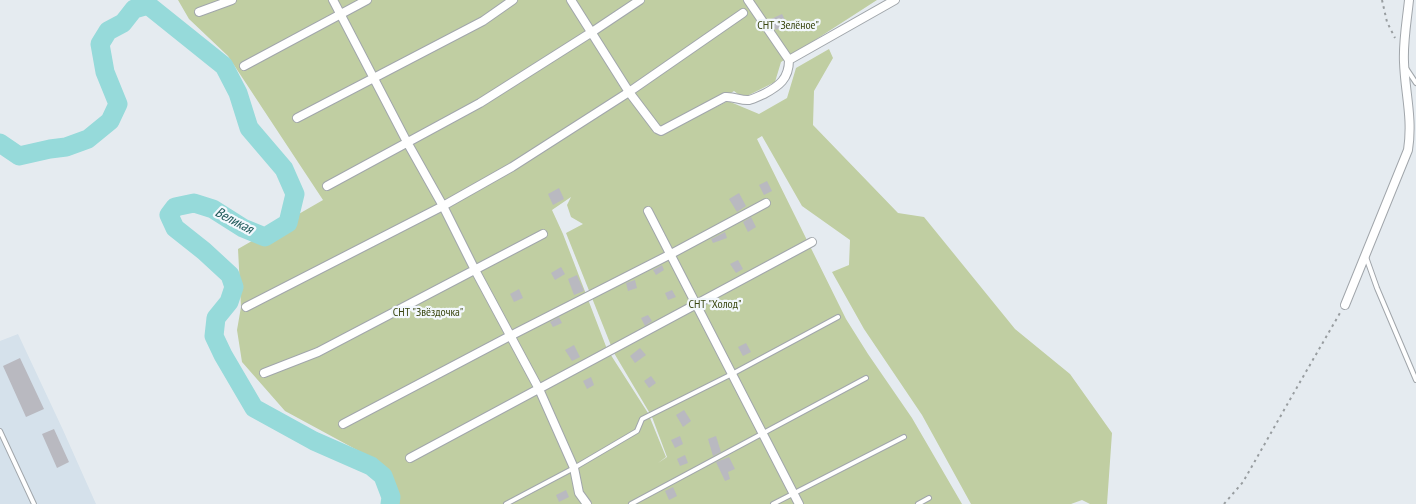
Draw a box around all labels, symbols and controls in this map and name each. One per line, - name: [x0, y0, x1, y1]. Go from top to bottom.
- park label: СНТ "Зелёное": [757, 19, 819, 33]
- water label: Великая: [212, 204, 256, 238]
- park label: СНТ "Холод": [689, 298, 741, 312]
- park label: СНТ "Звёздочка": [393, 306, 463, 320]

